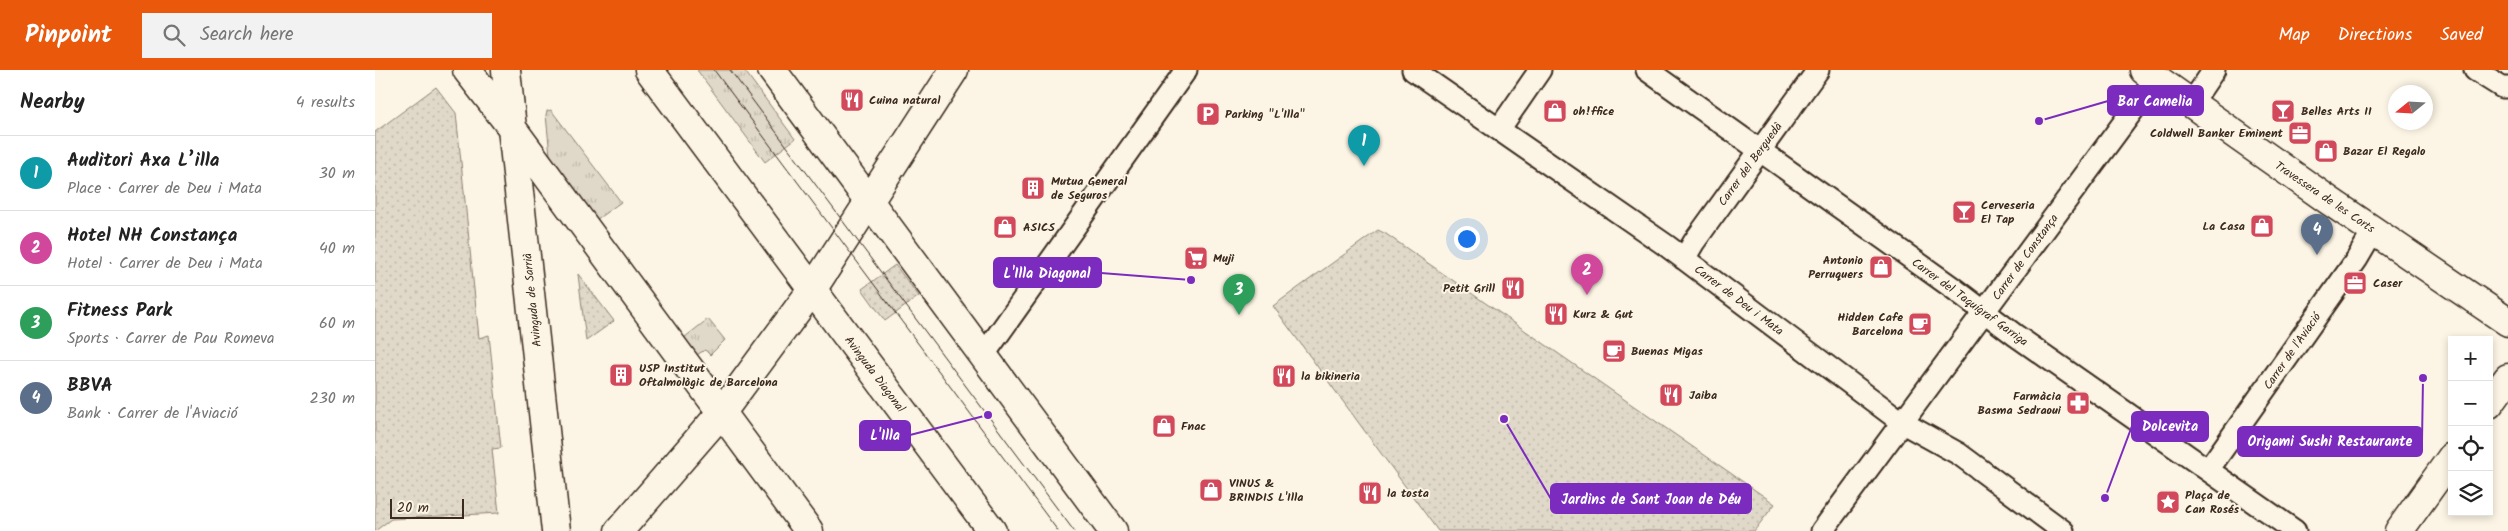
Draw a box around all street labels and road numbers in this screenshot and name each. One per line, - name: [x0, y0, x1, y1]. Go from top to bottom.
- street label: Carrer del Berguedà: [1713, 118, 1788, 210]
- street label: Travessera de les Corts: [2271, 157, 2379, 238]
- street label: Carrer de Constança: [1987, 210, 2064, 305]
- street label: Avinguda de Sarrià: [518, 252, 547, 348]
- street label: Carrer del Taquígraf Garriga: [1907, 254, 2032, 351]
- street label: Carrer de Deu i Mata: [1690, 260, 1788, 341]
- street label: Carrer de l'Aviació: [2259, 308, 2326, 394]
- street label: Avinguda Diagonal: [839, 332, 910, 417]

